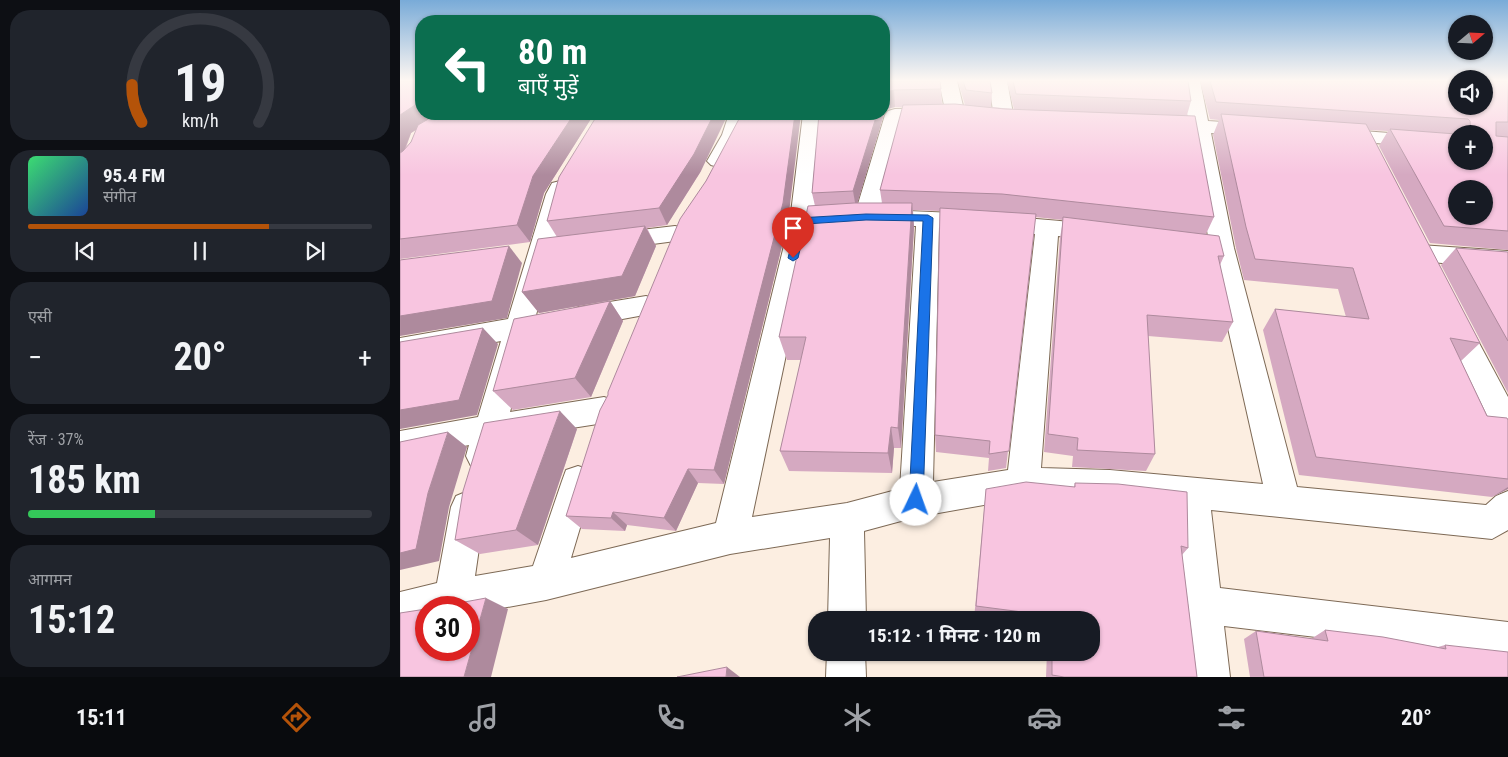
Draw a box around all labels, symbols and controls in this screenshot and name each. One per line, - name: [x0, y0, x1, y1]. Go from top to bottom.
- north arrow: [1448, 15, 1492, 60]
- map controls: [1448, 15, 1493, 225]
- text: 80 m: [518, 32, 587, 73]
- icon: left: [435, 35, 500, 100]
- text: 19: [174, 53, 226, 114]
- button: sound: [1448, 70, 1493, 115]
- text: बाएँ मुड़ें: [518, 74, 578, 99]
- text: km/h: [182, 110, 218, 131]
- button: +: [1448, 125, 1493, 170]
- text: 95.4 FM: [103, 164, 165, 187]
- button: −: [1448, 180, 1493, 225]
- text: संगीत: [103, 187, 136, 206]
- pin: [772, 207, 814, 258]
- icon: arrive: [779, 214, 807, 242]
- icon: previous: [71, 237, 99, 265]
- icon: pause: [186, 237, 214, 265]
- icon: next: [301, 237, 329, 265]
- text: एसी: [28, 307, 52, 326]
- text: 20°: [173, 335, 227, 379]
- text: −: [28, 341, 42, 374]
- text: +: [358, 341, 372, 374]
- text: रेंज · 37%: [28, 430, 84, 449]
- text: 185 km: [28, 458, 141, 502]
- position arrow: [889, 473, 941, 525]
- text: आगमन: [28, 570, 72, 589]
- speed limit sign: 30: [415, 596, 480, 661]
- text: 15:12: [28, 598, 115, 642]
- text: 15:12 · 1 मिनट · 120 m: [867, 624, 1041, 647]
- icon: directions: [279, 700, 314, 735]
- icon: music: [466, 700, 501, 735]
- icon: phone: [653, 700, 688, 735]
- icon: climate: [840, 700, 875, 735]
- icon: car: [1027, 700, 1062, 735]
- icon: filters: [1214, 700, 1249, 735]
- text: 15:11: [76, 705, 127, 730]
- text: 20°: [1401, 705, 1432, 730]

